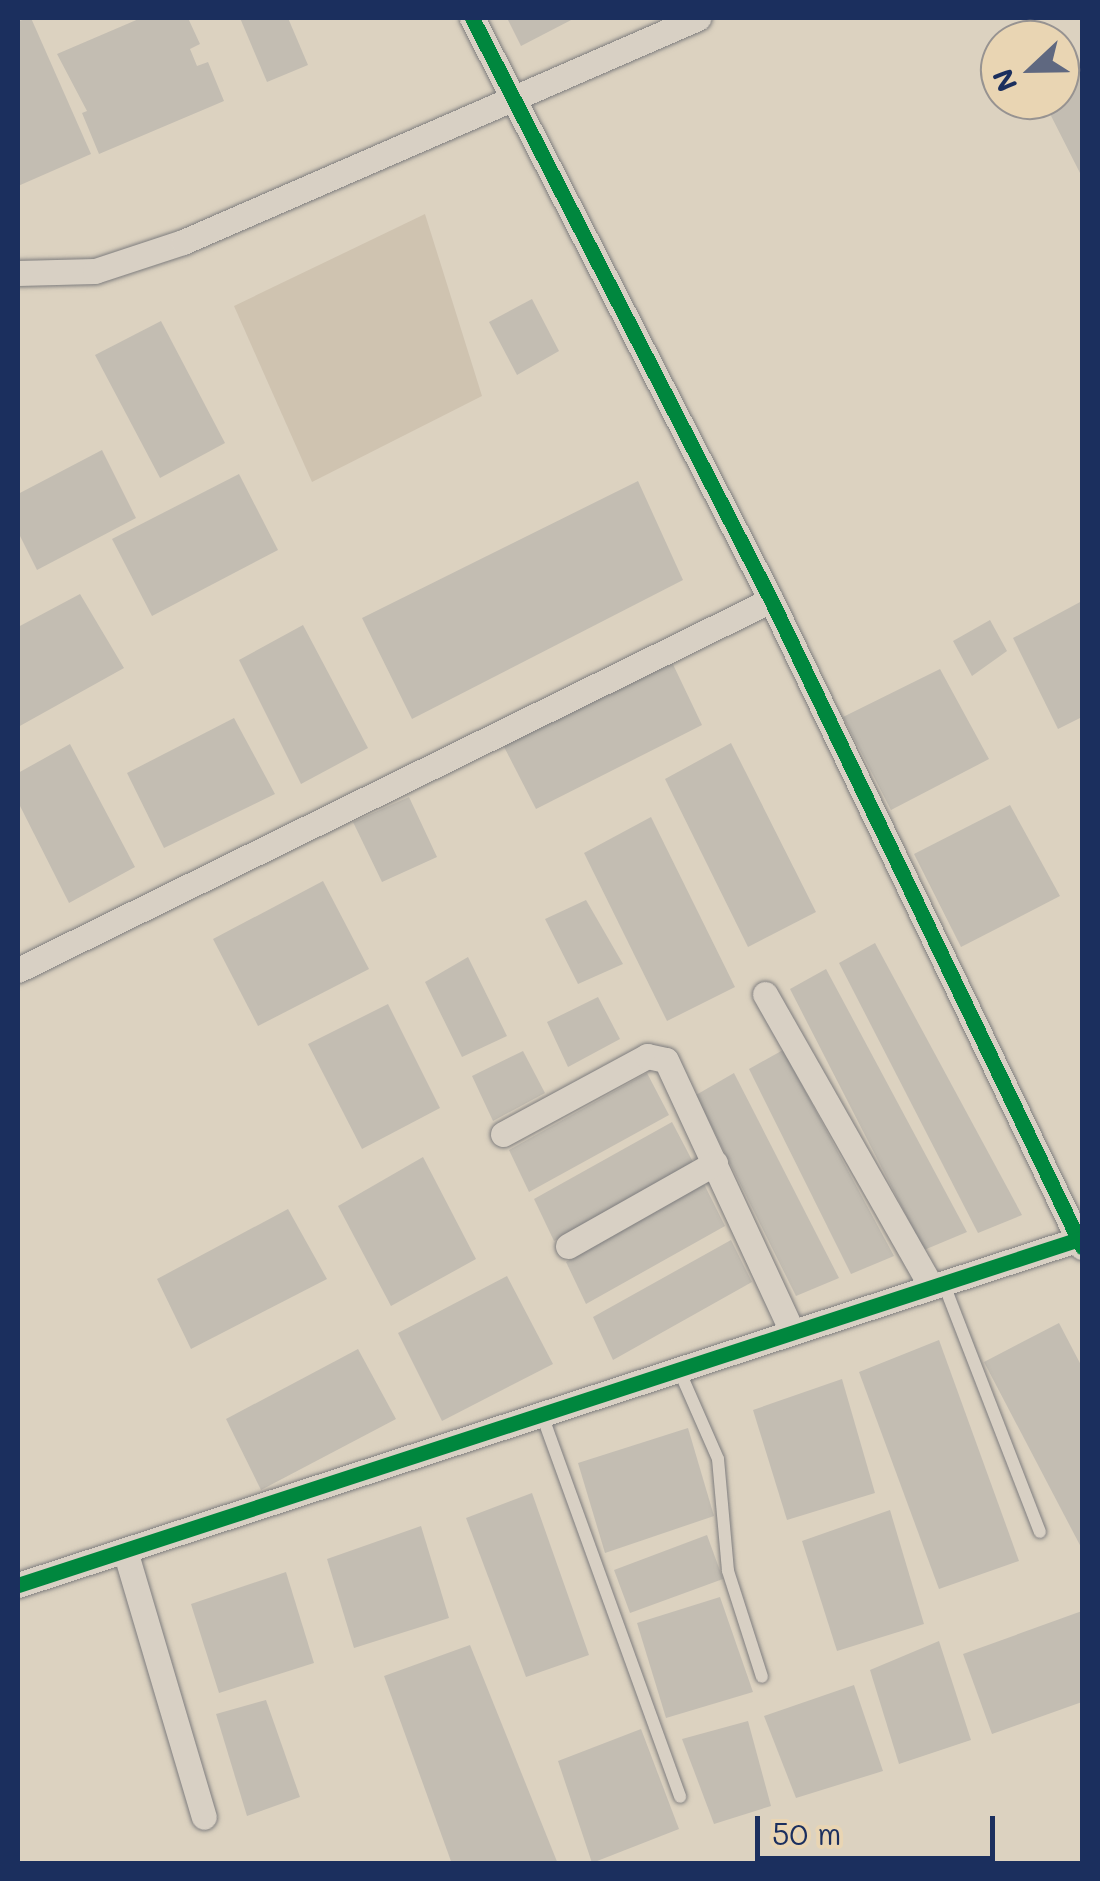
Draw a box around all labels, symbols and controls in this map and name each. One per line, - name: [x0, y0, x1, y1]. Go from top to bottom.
- north arrow: [980, 20, 1080, 120]
- text: N: [983, 64, 1025, 97]
- scale bar: [760, 1796, 1000, 1858]
- text: 50 m: [772, 1813, 842, 1853]

